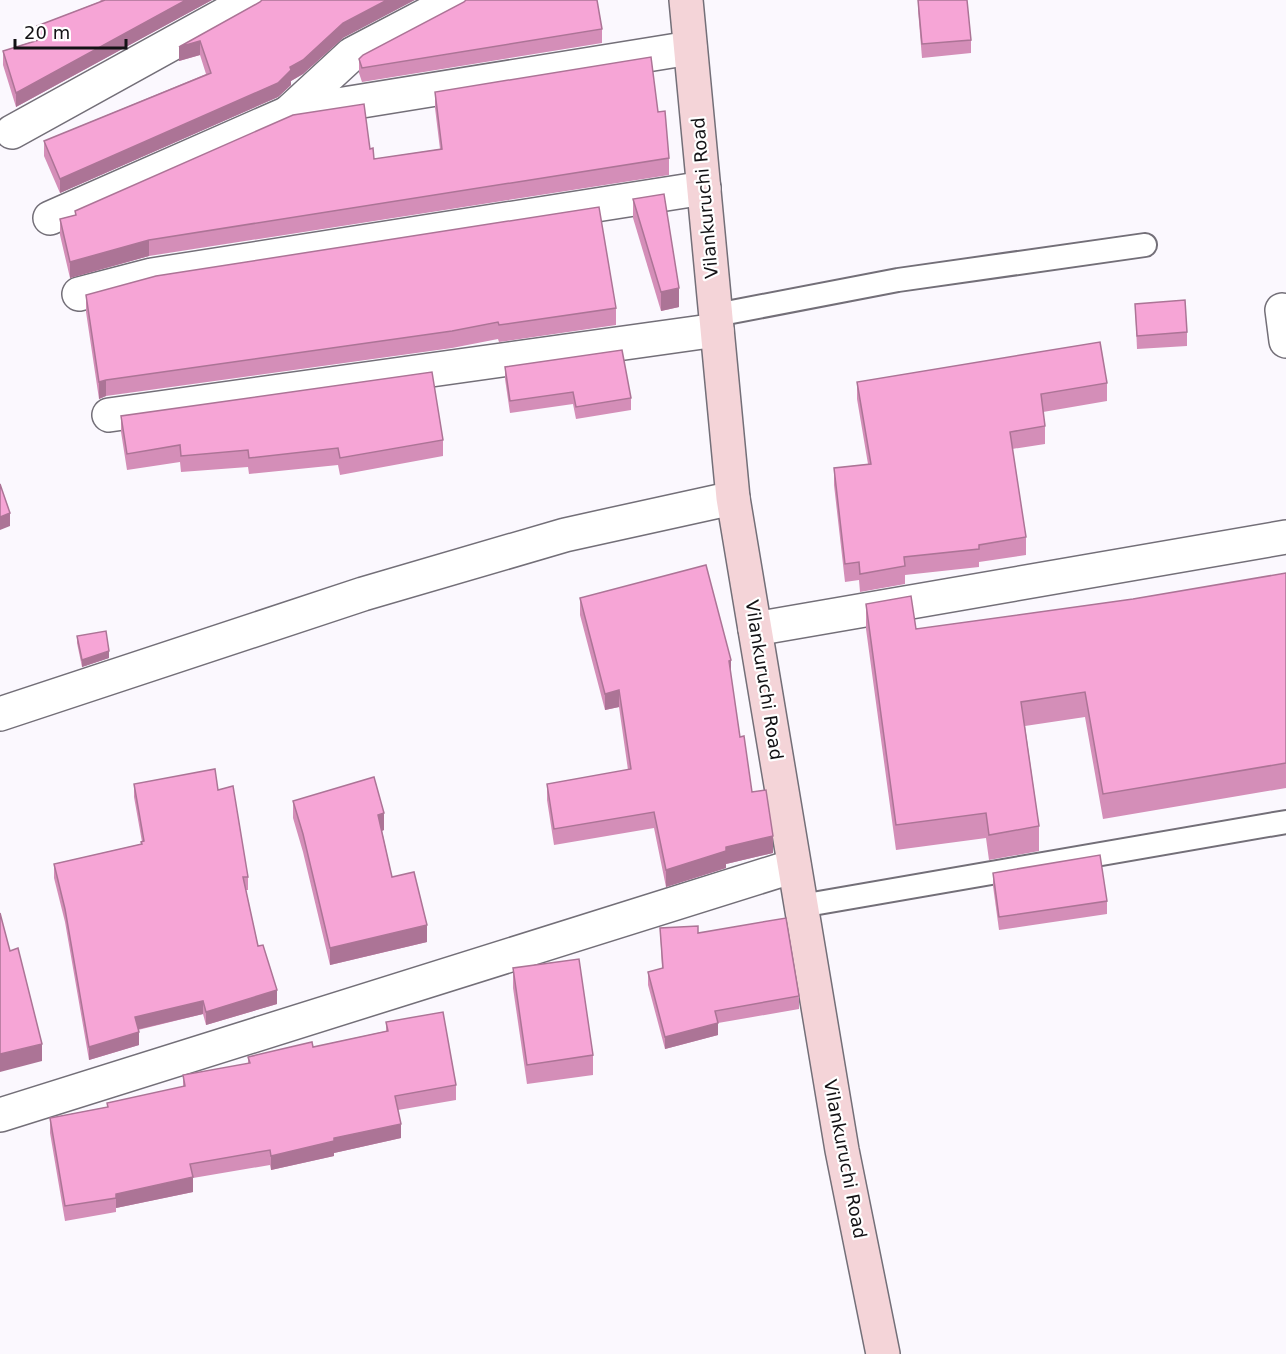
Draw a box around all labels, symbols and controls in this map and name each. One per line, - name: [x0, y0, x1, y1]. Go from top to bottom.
- scale bar: [15, 12, 126, 50]
- text: 20 m: [24, 22, 70, 43]
- street label: Vilankuruchi Road: [687, 117, 722, 279]
- street label: Vilankuruchi Road: [741, 598, 788, 761]
- street label: Vilankuruchi Road: [820, 1078, 871, 1240]

